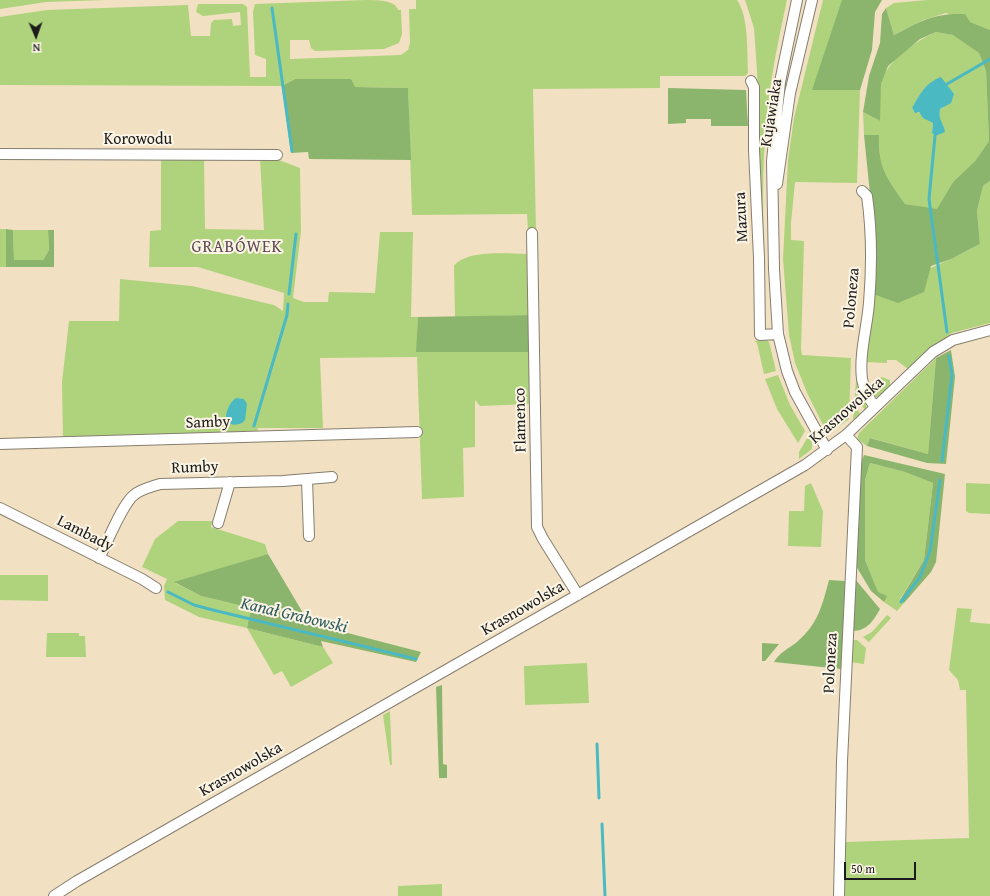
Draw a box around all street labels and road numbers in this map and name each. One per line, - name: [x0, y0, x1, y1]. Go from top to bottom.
- street label: Kujawiaka: [757, 78, 787, 148]
- street label: Korowodu: [104, 130, 172, 150]
- street label: Mazura: [731, 191, 753, 243]
- street label: Poloneza: [840, 267, 864, 329]
- street label: Krasnowolska: [806, 373, 888, 449]
- street label: Flamenco: [511, 387, 531, 453]
- street label: Samby: [185, 413, 231, 433]
- street label: Rumby: [171, 458, 219, 478]
- street label: Lambady: [54, 512, 116, 556]
- street label: Krasnowolska: [478, 578, 568, 640]
- street label: Poloneza: [820, 632, 842, 694]
- street label: Krasnowolska: [196, 739, 286, 801]

